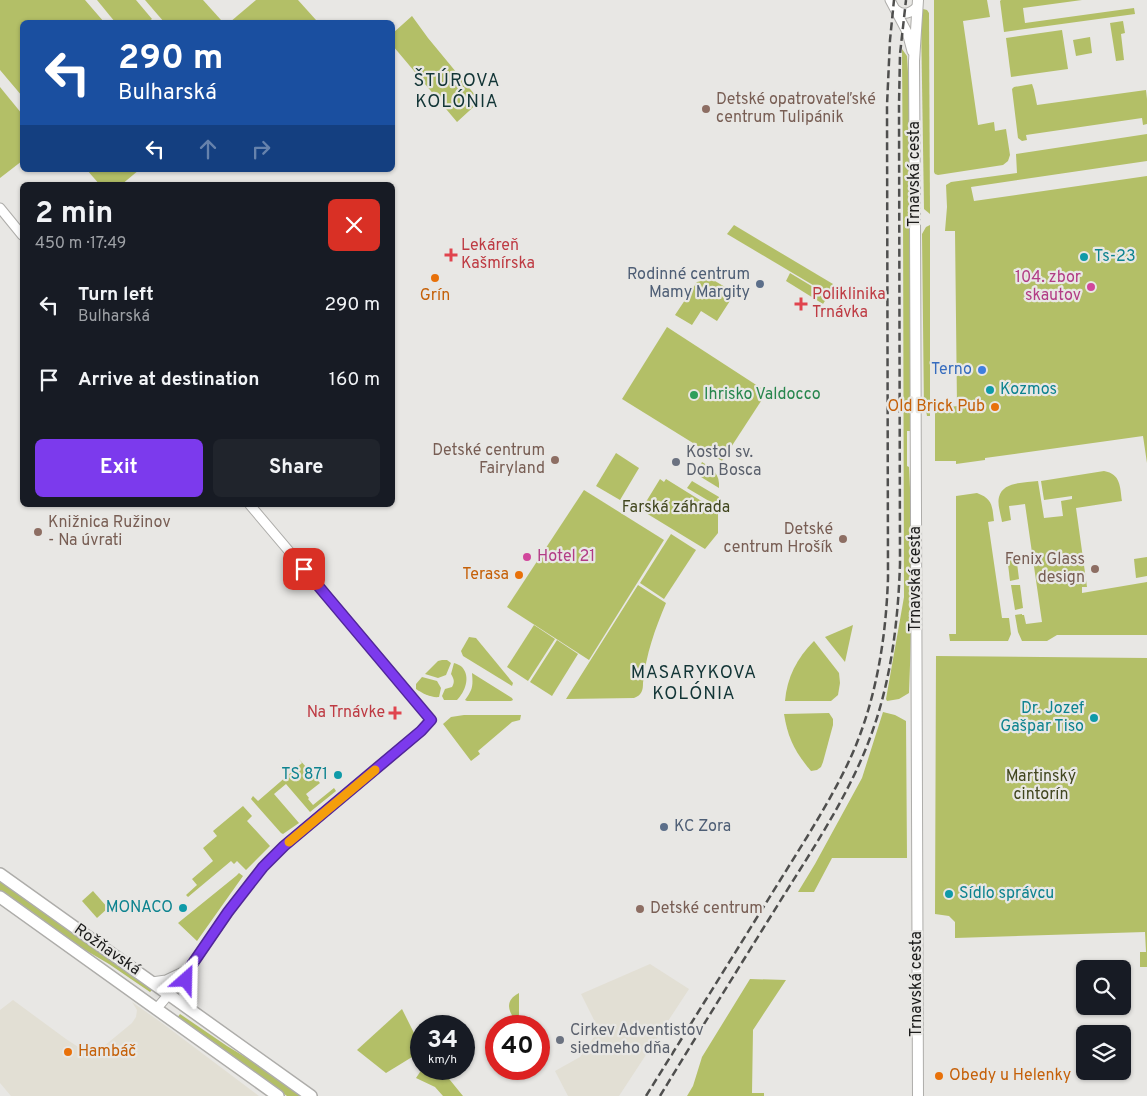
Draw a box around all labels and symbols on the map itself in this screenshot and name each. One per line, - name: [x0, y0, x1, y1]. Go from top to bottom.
- district label: ŠTÚROVA KOLÓNIA: [414, 68, 500, 114]
- place label: Detské opatrovateľské centrum Tulipánik: [716, 90, 876, 128]
- marker: Detské opatrovateľské centrum Tulipánik: [700, 103, 712, 115]
- street label: Trnavská cesta: [905, 121, 925, 227]
- place label: Lekáreň Kašmírska: [461, 236, 535, 274]
- place label: Ts-23: [1094, 247, 1136, 267]
- marker: Lekáreň Kašmírska: [445, 249, 457, 261]
- marker: Ts-23: [1078, 251, 1090, 263]
- place label: Rodinné centrum Mamy Margity: [627, 265, 750, 303]
- place label: 104. zbor skautov: [1015, 268, 1081, 306]
- marker: Grín: [429, 272, 441, 284]
- marker: Rodinné centrum Mamy Margity: [754, 278, 766, 290]
- marker: 104. zbor skautov: [1085, 281, 1097, 293]
- place label: Poliklinika Trnávka: [812, 285, 886, 323]
- place label: Grín: [420, 286, 450, 306]
- marker: Poliklinika Trnávka: [794, 297, 808, 311]
- place label: Terno: [931, 360, 972, 380]
- marker: Terno: [976, 364, 988, 376]
- place label: Kozmos: [1000, 380, 1057, 400]
- marker: Kozmos: [984, 384, 996, 396]
- place label: Ihrisko Valdocco: [704, 385, 821, 405]
- marker: Ihrisko Valdocco: [688, 389, 700, 401]
- place label: Old Brick Pub: [888, 397, 985, 417]
- marker: Old Brick Pub: [989, 401, 1001, 413]
- place label: Detské centrum Fairyland: [432, 441, 545, 479]
- place label: Kostol sv. Don Bosca: [686, 443, 761, 481]
- marker: Detské centrum Fairyland: [549, 454, 561, 466]
- marker: Kostol sv. Don Bosca: [670, 456, 682, 468]
- park label: Farská záhrada: [622, 498, 730, 518]
- place label: Knižnica Ružinov - Na úvrati: [48, 513, 171, 551]
- place label: Detské centrum Hrošík: [724, 520, 833, 558]
- marker: Knižnica Ružinov - Na úvrati: [32, 526, 44, 538]
- street label: Trnavská cesta: [906, 526, 926, 632]
- marker: Detské centrum Hrošík: [837, 533, 849, 545]
- place label: Hotel 21: [537, 547, 595, 567]
- pin: [283, 548, 325, 590]
- place label: Fenix Glass design: [1005, 550, 1085, 588]
- marker: Hotel 21: [521, 551, 533, 563]
- marker: Fenix Glass design: [1089, 563, 1101, 575]
- place label: Terasa: [462, 565, 509, 585]
- marker: Terasa: [513, 569, 525, 581]
- district label: MASARYKOVA KOLÓNIA: [631, 662, 757, 706]
- place label: Dr. Jozef Gašpar Tiso: [1000, 699, 1085, 737]
- place label: Na Trnávke: [307, 703, 385, 723]
- marker: Na Trnávke: [389, 707, 401, 719]
- marker: Dr. Jozef Gašpar Tiso: [1088, 712, 1100, 724]
- place label: TS 871: [281, 765, 328, 785]
- park label: Martinský cintorín: [1006, 767, 1076, 805]
- marker: TS 871: [332, 769, 344, 781]
- place label: KC Zora: [674, 817, 731, 837]
- marker: KC Zora: [658, 821, 670, 833]
- place label: Sídlo správcu: [959, 884, 1054, 904]
- marker: Sídlo správcu: [943, 888, 955, 900]
- place label: MONACO: [106, 898, 173, 918]
- place label: Detské centrum: [650, 899, 763, 919]
- marker: MONACO: [177, 902, 189, 914]
- marker: Detské centrum: [634, 903, 646, 915]
- street label: Rožňavská: [70, 920, 144, 980]
- street label: Trnavská cesta: [907, 931, 927, 1037]
- position arrow: [159, 953, 211, 1005]
- speed limit sign: 40: [485, 1015, 550, 1080]
- place label: Cirkev Adventistov siedmeho dňa: [570, 1021, 704, 1059]
- marker: Cirkev Adventistov siedmeho dňa: [554, 1034, 566, 1046]
- place label: Hambáč: [78, 1042, 136, 1062]
- marker: Hambáč: [62, 1046, 74, 1058]
- place label: Obedy u Helenky: [949, 1066, 1071, 1086]
- marker: Obedy u Helenky: [933, 1070, 945, 1082]

